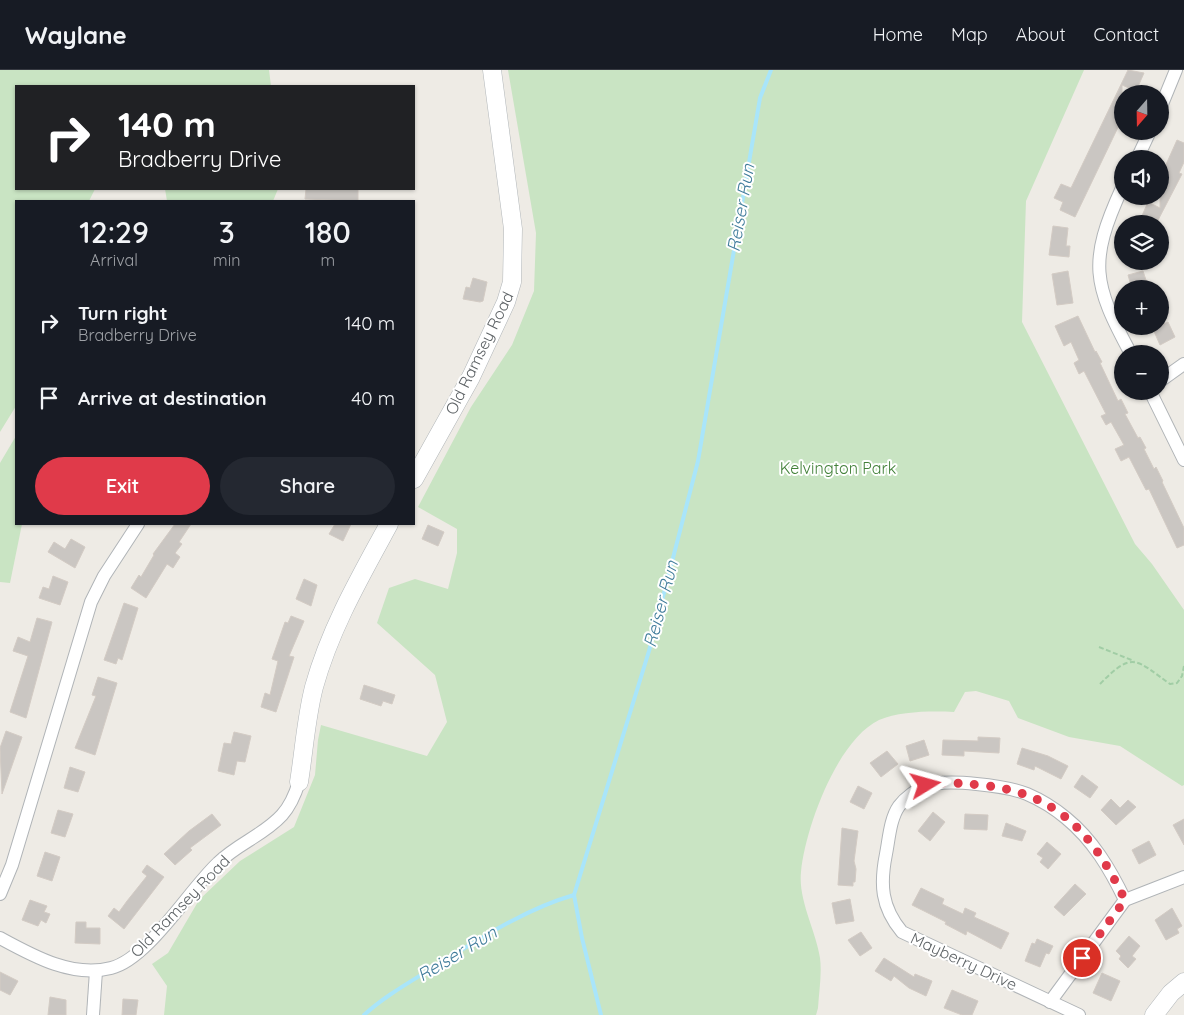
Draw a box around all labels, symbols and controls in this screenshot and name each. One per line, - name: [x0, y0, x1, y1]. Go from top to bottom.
- text: Waylane: [25, 20, 127, 50]
- text: Home: [873, 23, 923, 46]
- text: Map: [951, 23, 988, 46]
- text: About: [1016, 23, 1066, 46]
- text: Contact: [1094, 23, 1159, 46]
- north arrow: [1114, 85, 1169, 140]
- map controls: [1114, 85, 1169, 400]
- text: 140 m: [118, 102, 216, 146]
- icon: right: [35, 105, 100, 170]
- text: Bradberry Drive: [118, 145, 281, 173]
- button: sound: [1114, 150, 1169, 205]
- water label: Reiser Run: [721, 162, 760, 254]
- text: 12:29: [79, 213, 149, 251]
- text: 3: [219, 213, 235, 251]
- text: 180: [305, 213, 351, 251]
- button: layers: [1114, 215, 1169, 270]
- text: Arrival: [90, 250, 138, 270]
- text: min: [213, 250, 240, 270]
- text: m: [320, 250, 335, 270]
- button: +: [1114, 280, 1169, 335]
- street label: Old Ramsey Road: [441, 288, 517, 418]
- text: Turn right: [78, 301, 167, 325]
- icon: right: [35, 309, 63, 337]
- text: 140 m: [344, 311, 395, 335]
- text: Bradberry Drive: [78, 325, 197, 345]
- button: −: [1114, 345, 1169, 400]
- icon: arrive: [35, 384, 63, 412]
- text: Arrive at destination: [78, 386, 267, 410]
- text: 40 m: [351, 386, 395, 410]
- button: Exit: [35, 457, 210, 515]
- button: Share: [220, 457, 395, 515]
- park label: Kelvington Park: [780, 458, 896, 478]
- water label: Reiser Run: [638, 557, 683, 650]
- position arrow: [899, 758, 951, 810]
- street label: Old Ramsey Road: [126, 851, 234, 961]
- water label: Reiser Run: [413, 920, 501, 986]
- street label: Mayberry Drive: [908, 928, 1020, 994]
- pin: [1061, 937, 1103, 979]
- icon: arrive: [1068, 944, 1096, 972]

